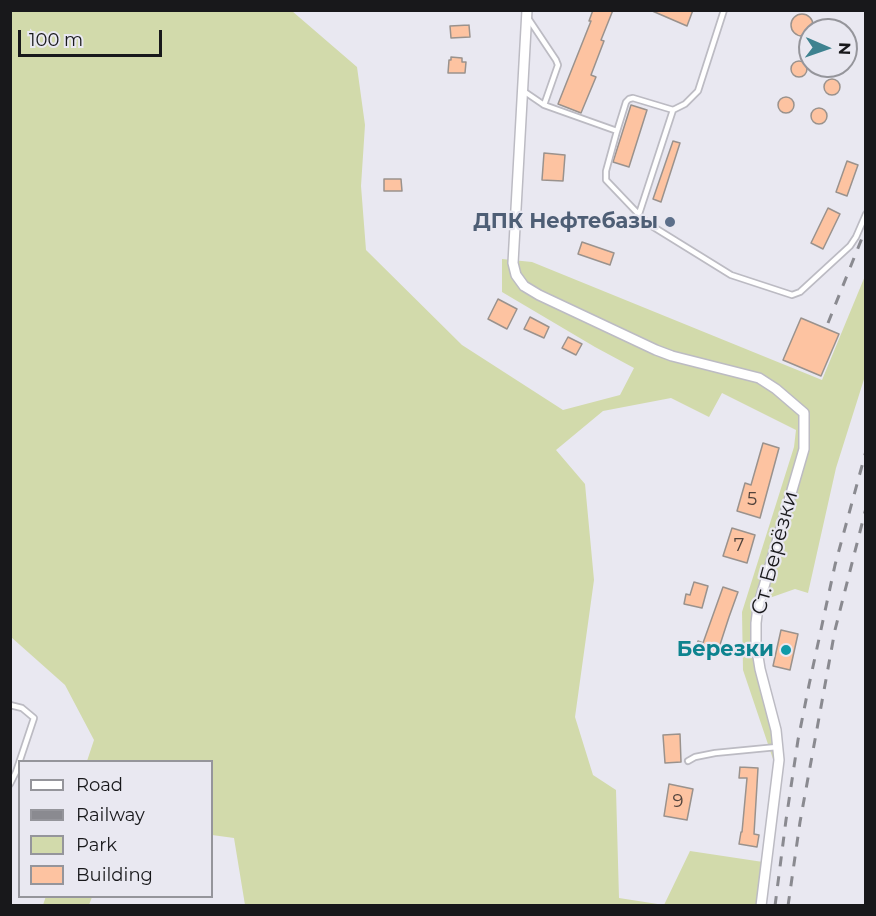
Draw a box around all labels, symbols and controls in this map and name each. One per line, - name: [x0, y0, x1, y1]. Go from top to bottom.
- scale bar: [21, 18, 165, 56]
- north arrow: [798, 18, 858, 78]
- text: 100 m: [29, 29, 83, 51]
- text: N: [835, 42, 854, 55]
- place label: ДПК Нефтебазы: [473, 209, 658, 235]
- marker: ДПК Нефтебазы: [663, 215, 677, 229]
- street label: Ст. Берёзки: [746, 488, 804, 618]
- house number: 5: [747, 489, 757, 511]
- house number: 7: [734, 535, 744, 557]
- place label: Березки: [677, 637, 774, 663]
- marker: Березки: [779, 643, 793, 657]
- legend: [18, 760, 213, 898]
- text: Road: [76, 774, 123, 796]
- house number: 9: [673, 791, 683, 813]
- text: Railway: [76, 804, 145, 826]
- text: Park: [76, 834, 117, 856]
- text: Building: [76, 864, 153, 886]

